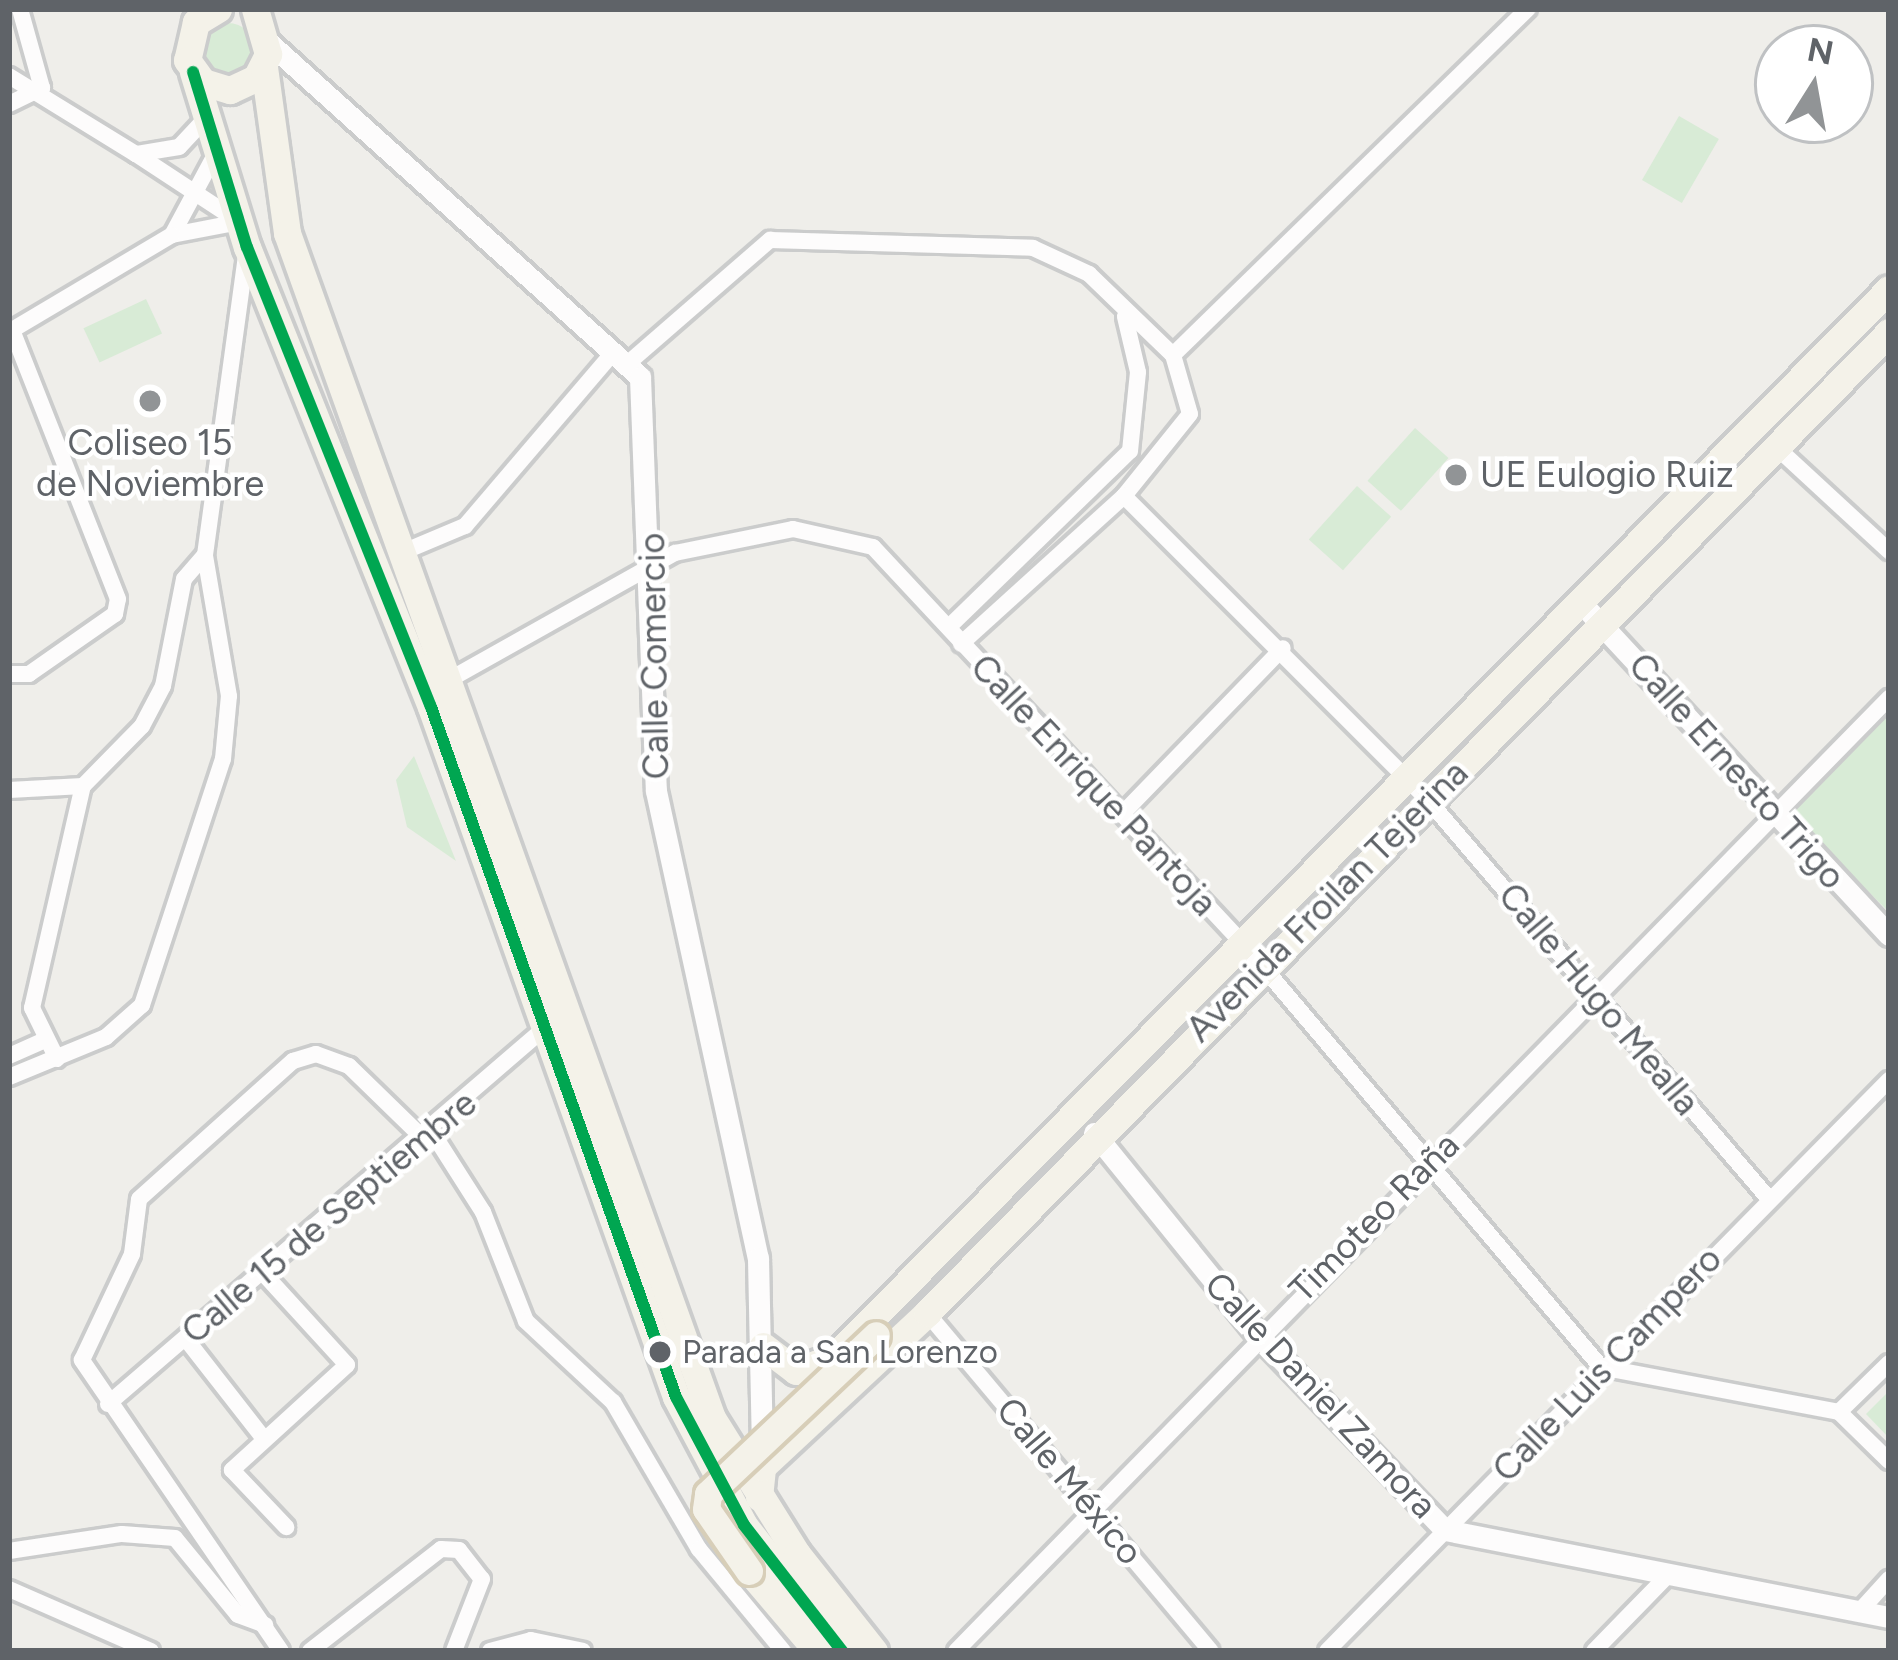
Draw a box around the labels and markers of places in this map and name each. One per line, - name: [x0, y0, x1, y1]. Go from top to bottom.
- marker: Coliseo 15 de Noviembre: [137, 388, 163, 414]
- place label: Coliseo 15 de Noviembre: [36, 420, 264, 505]
- place label: UE Eulogio Ruiz: [1480, 453, 1734, 497]
- marker: UE Eulogio Ruiz: [1443, 462, 1469, 488]
- place label: Parada a San Lorenzo: [682, 1332, 998, 1372]
- marker: Parada a San Lorenzo: [649, 1341, 671, 1363]

